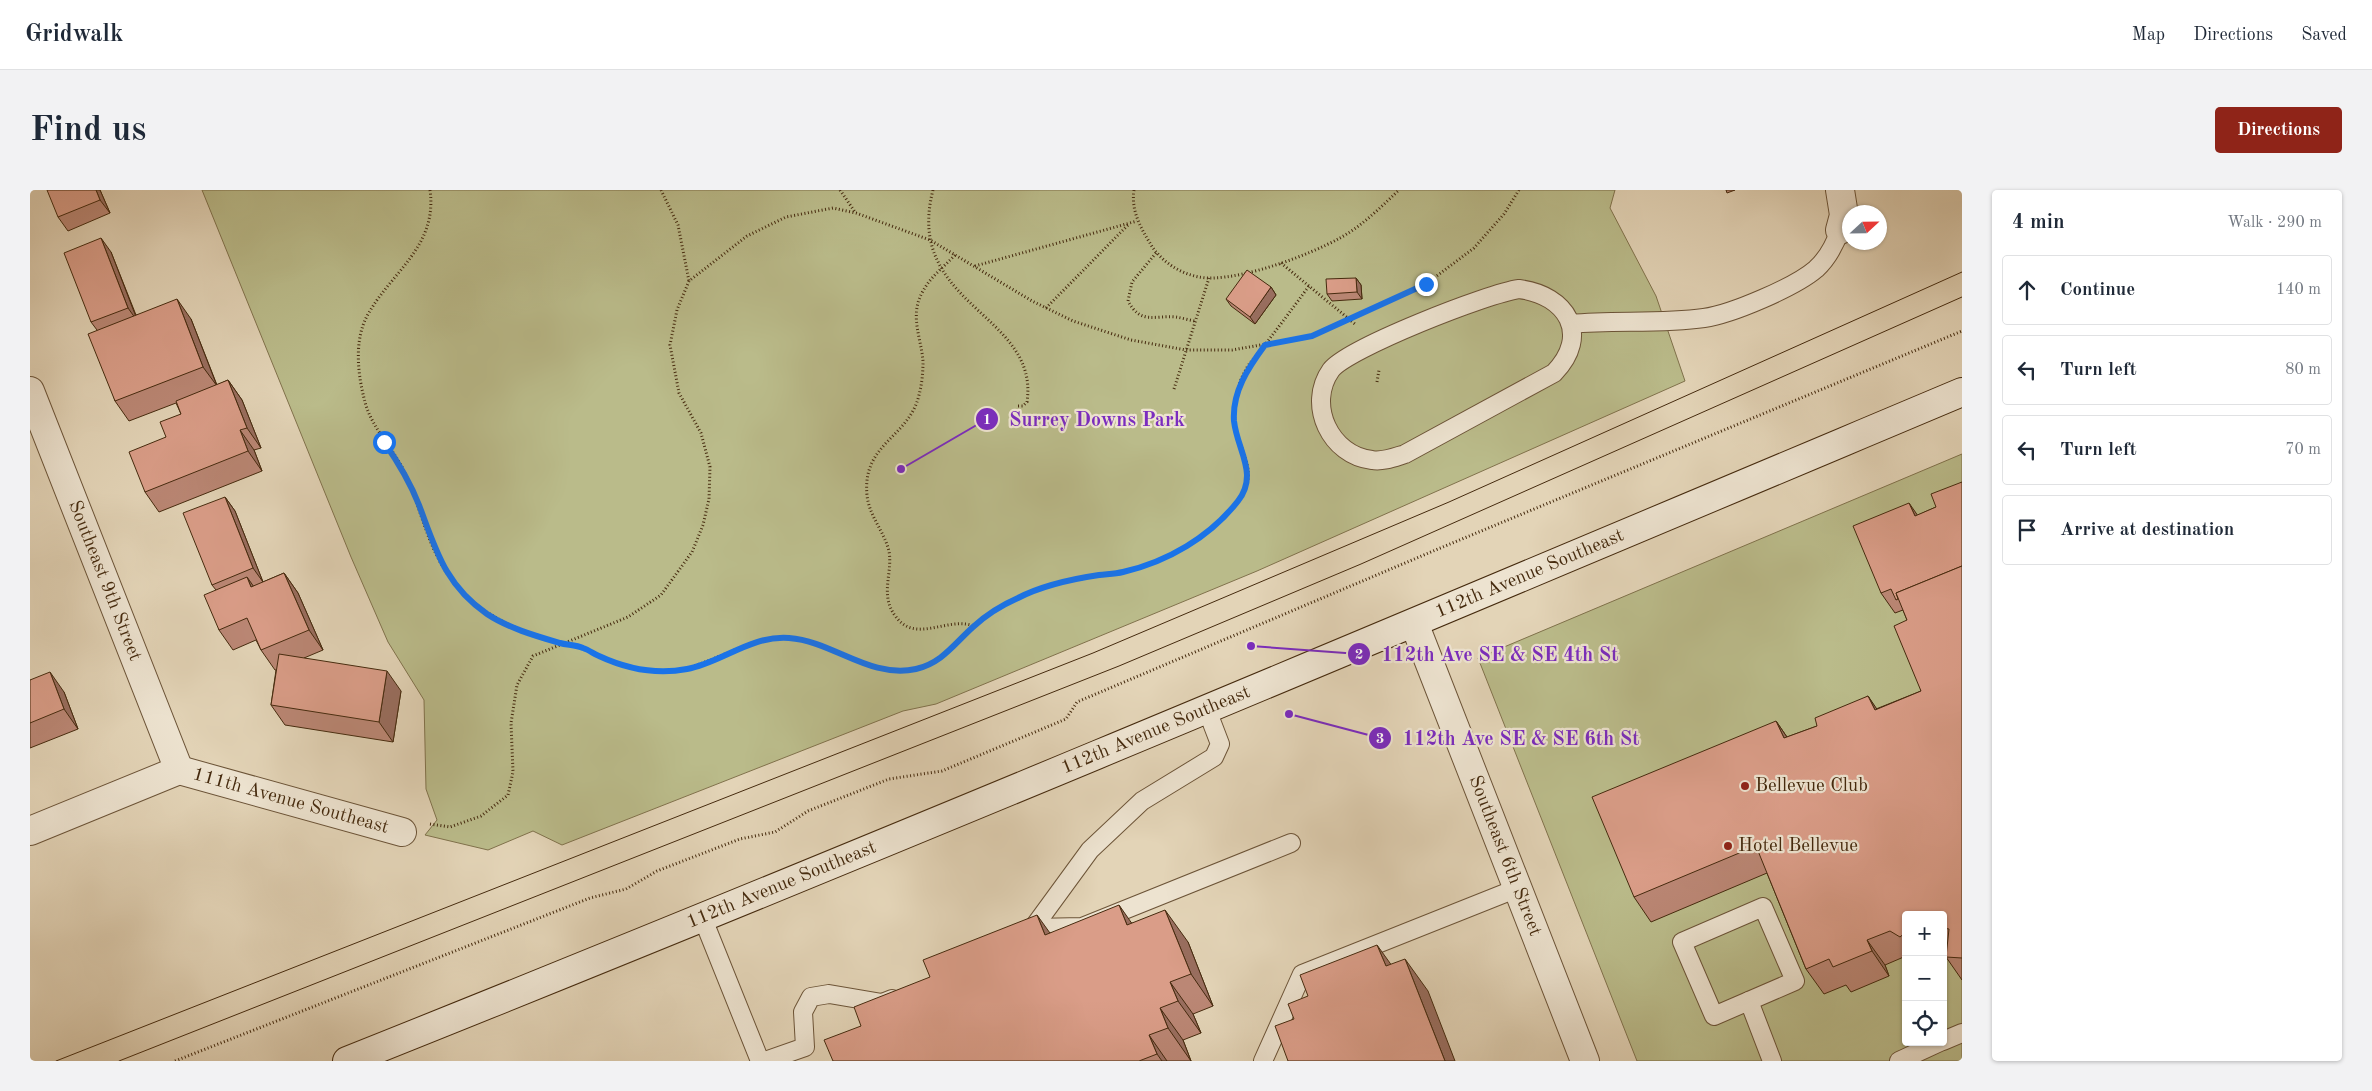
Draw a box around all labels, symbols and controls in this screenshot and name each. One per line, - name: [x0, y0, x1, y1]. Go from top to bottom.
- text: Gridwalk: [25, 23, 123, 47]
- text: Map: [2132, 26, 2165, 44]
- text: Directions: [2193, 26, 2273, 44]
- text: Saved: [2301, 26, 2347, 44]
- button: Directions: [2215, 107, 2342, 153]
- text: Find us: [30, 113, 146, 148]
- north arrow: [1842, 205, 1887, 250]
- text: 4 min: [2012, 212, 2065, 233]
- text: Walk · 290 m: [2227, 215, 2322, 231]
- route end: [1415, 273, 1438, 296]
- icon: ahead: [2013, 276, 2041, 304]
- text: Continue: [2060, 281, 2135, 300]
- text: 140 m: [2276, 282, 2321, 298]
- icon: left: [2013, 356, 2041, 384]
- text: Turn left: [2060, 361, 2137, 380]
- text: 80 m: [2285, 362, 2321, 378]
- callout: Surrey Downs Park: [974, 401, 1195, 436]
- text: Surrey Downs Park: [1009, 411, 1185, 431]
- text: 1: [983, 413, 991, 428]
- route start: [373, 431, 396, 454]
- icon: left: [2013, 436, 2041, 464]
- text: Turn left: [2060, 441, 2137, 460]
- text: 70 m: [2285, 442, 2321, 458]
- street label: Southeast 9th Street: [65, 498, 145, 664]
- icon: arrive: [2013, 516, 2041, 544]
- text: Arrive at destination: [2060, 521, 2234, 540]
- street label: 112th Avenue Southeast: [1433, 526, 1627, 622]
- callout: 112th Ave SE & SE 4th St: [1346, 636, 1628, 671]
- text: 112th Ave SE & SE 4th St: [1381, 646, 1619, 666]
- text: 2: [1355, 648, 1363, 663]
- street label: 112th Avenue Southeast: [1059, 683, 1253, 778]
- callout: 112th Ave SE & SE 6th St: [1367, 720, 1649, 755]
- text: 112th Ave SE & SE 6th St: [1402, 730, 1640, 750]
- text: 3: [1376, 732, 1384, 747]
- street label: 111th Avenue Southeast: [191, 765, 391, 837]
- street label: Southeast 6th Street: [1465, 773, 1545, 939]
- place label: Bellevue Club: [1755, 777, 1868, 796]
- marker: Bellevue Club: [1739, 780, 1751, 792]
- place label: Hotel Bellevue: [1738, 837, 1858, 856]
- street label: 112th Avenue Southeast: [684, 838, 879, 932]
- marker: Hotel Bellevue: [1722, 840, 1734, 852]
- map controls: [1902, 911, 1947, 1046]
- button: +: [1902, 911, 1947, 956]
- button: −: [1902, 956, 1947, 1001]
- button: locate: [1902, 1001, 1947, 1046]

